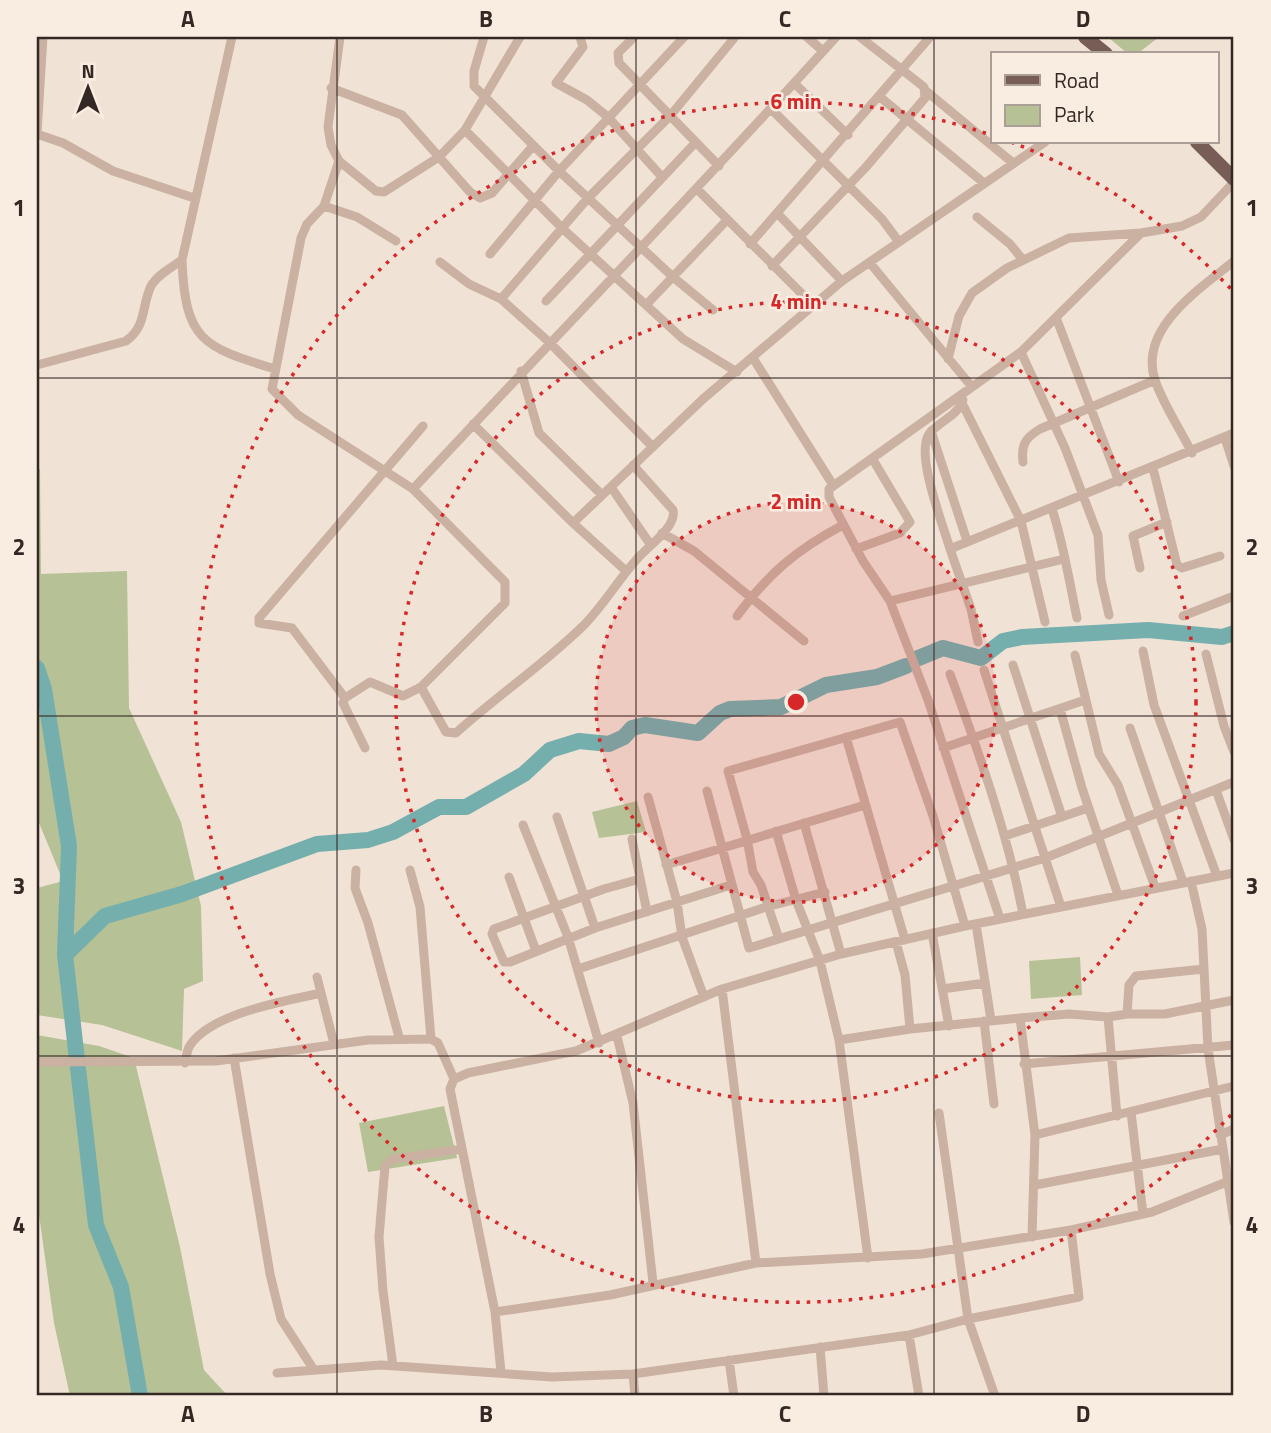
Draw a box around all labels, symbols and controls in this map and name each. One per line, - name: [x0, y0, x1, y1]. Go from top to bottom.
- text: A: [181, 1, 195, 36]
- text: B: [479, 1, 493, 36]
- text: C: [779, 1, 791, 36]
- text: D: [1076, 1, 1090, 36]
- north arrow: [52, 52, 122, 122]
- legend: [991, 52, 1218, 144]
- text: N: [81, 56, 95, 85]
- text: Road: [1054, 64, 1099, 96]
- text: 6 min: [770, 85, 822, 117]
- text: Park: [1054, 98, 1094, 130]
- text: 1: [13, 190, 25, 225]
- text: 1: [1246, 190, 1258, 225]
- text: 4 min: [770, 285, 822, 317]
- text: 2 min: [770, 485, 822, 517]
- text: 2: [13, 529, 25, 564]
- text: 2: [1246, 529, 1258, 564]
- centre of rings: [784, 690, 808, 714]
- text: 3: [13, 868, 25, 903]
- text: 3: [1246, 868, 1258, 903]
- text: 4: [13, 1207, 25, 1242]
- text: 4: [1246, 1207, 1258, 1242]
- text: A: [181, 1396, 195, 1431]
- text: B: [479, 1396, 493, 1431]
- text: C: [779, 1396, 791, 1431]
- text: D: [1076, 1396, 1090, 1431]

